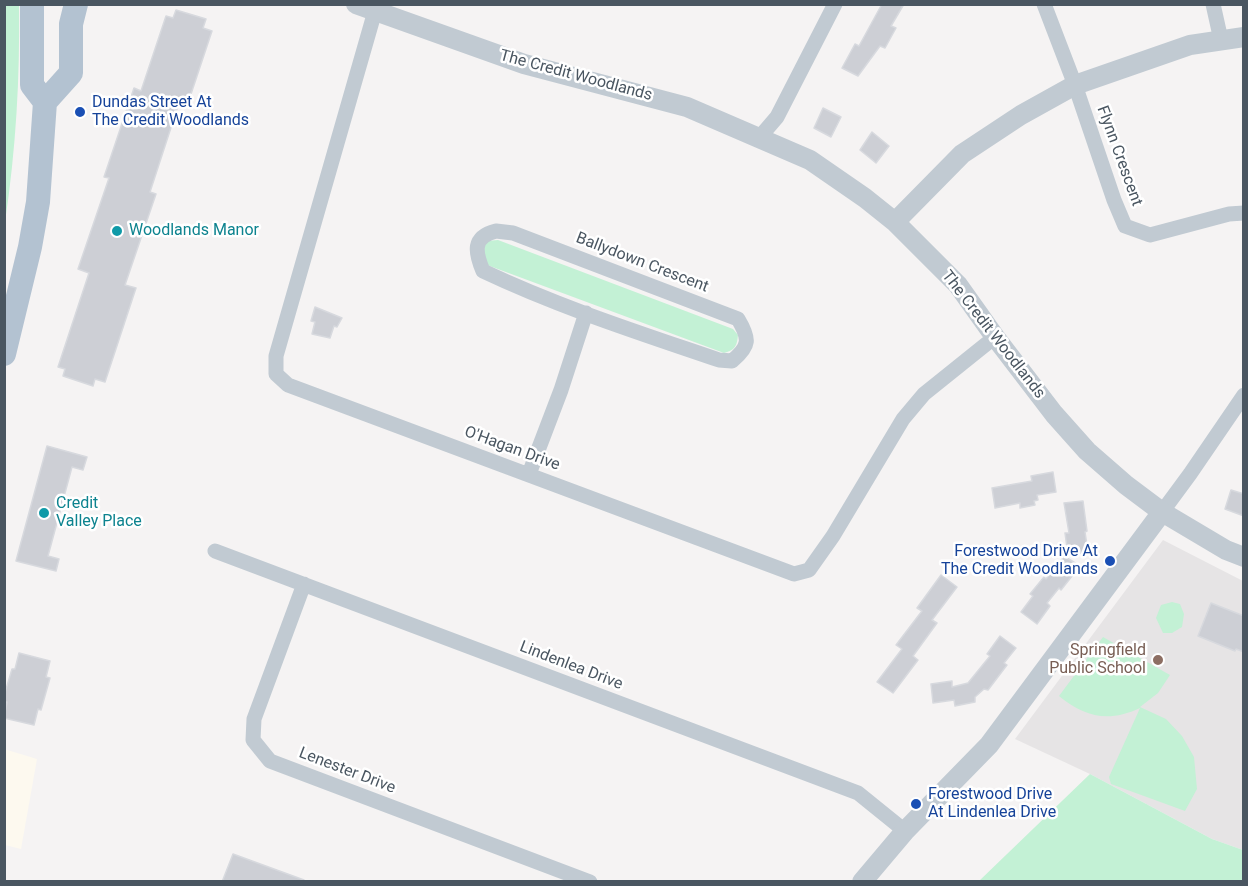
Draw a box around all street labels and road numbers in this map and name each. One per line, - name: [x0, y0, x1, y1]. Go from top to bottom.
- street label: The Credit Woodlands: [498, 46, 654, 106]
- street label: Flynn Crescent: [1092, 103, 1146, 209]
- street label: Ballydown Crescent: [573, 229, 711, 297]
- street label: The Credit Woodlands: [937, 267, 1049, 403]
- street label: O'Hagan Drive: [462, 423, 562, 475]
- street label: Lindenlea Drive: [517, 638, 625, 694]
- street label: Lenester Drive: [296, 744, 398, 798]

